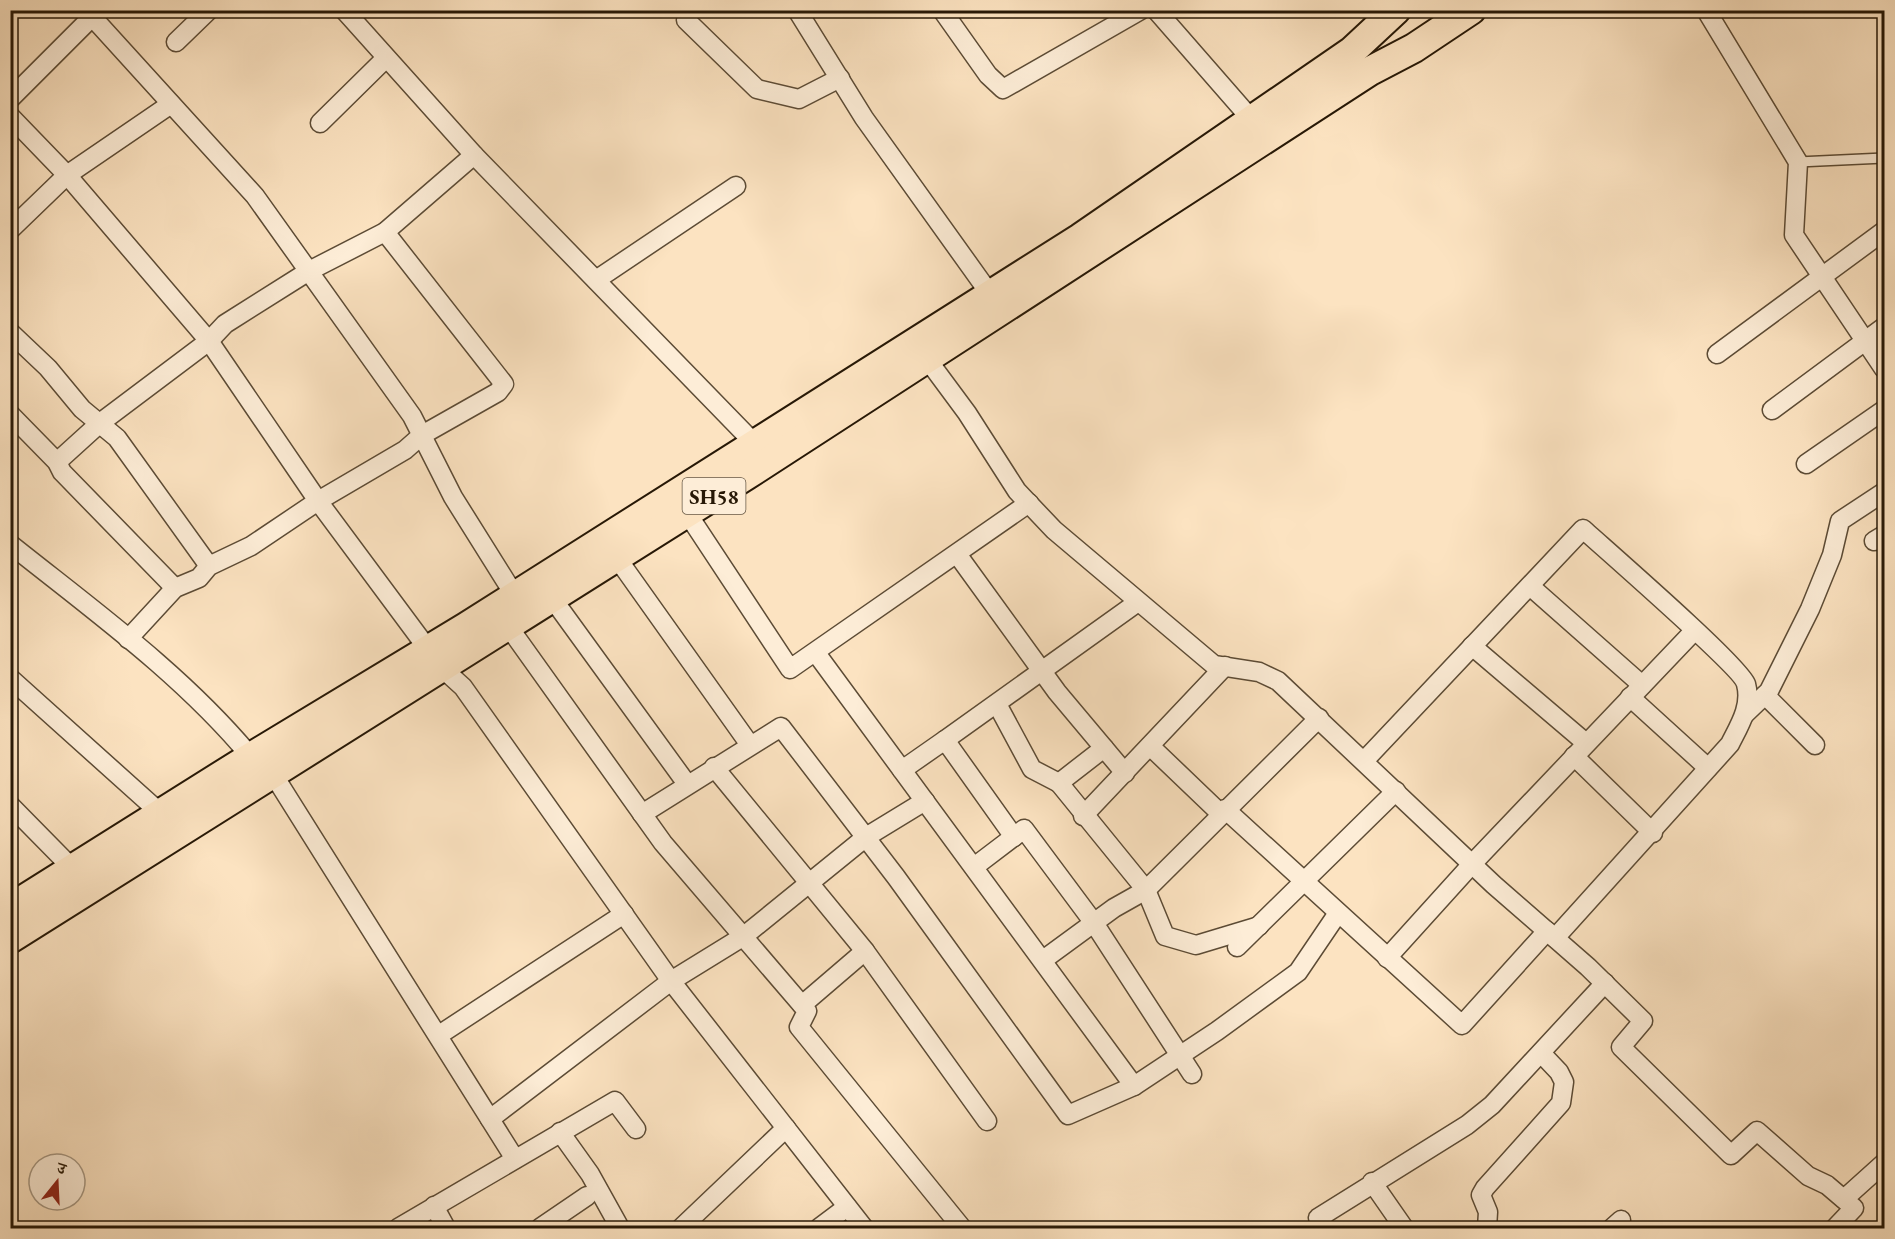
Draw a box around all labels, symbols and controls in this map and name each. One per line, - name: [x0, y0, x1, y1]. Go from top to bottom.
- road number: SH58: [682, 478, 746, 514]
- north arrow: [27, 1152, 87, 1212]
- text: उ: [53, 1157, 70, 1180]

